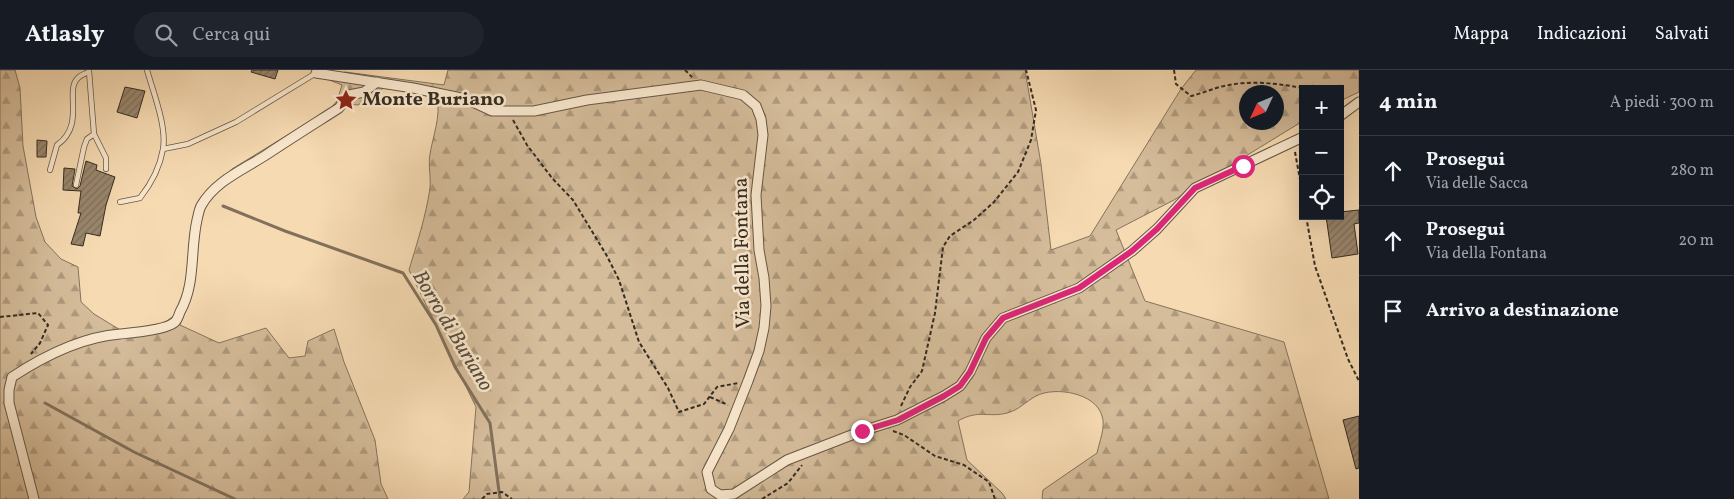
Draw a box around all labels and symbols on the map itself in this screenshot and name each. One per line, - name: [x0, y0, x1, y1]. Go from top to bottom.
- north arrow: [1239, 85, 1284, 130]
- place label: Monte Buriano: [362, 86, 504, 114]
- place icon: Monte Buriano: [333, 87, 359, 113]
- route start: [1232, 155, 1255, 178]
- street label: Via della Fontana: [728, 177, 758, 329]
- water label: Borro di Buriano: [404, 265, 500, 397]
- route end: [851, 420, 874, 443]

